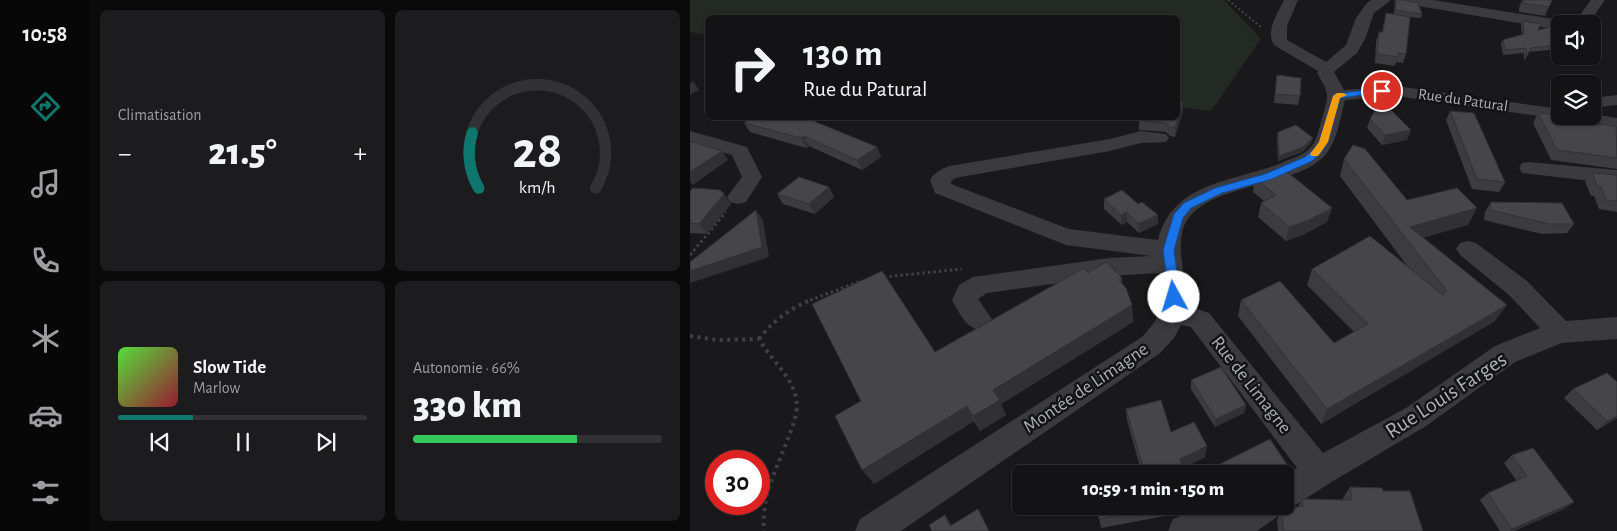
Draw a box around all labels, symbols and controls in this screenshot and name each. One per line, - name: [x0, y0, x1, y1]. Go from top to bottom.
- map controls: [1551, 15, 1601, 125]
- button: sound: [1551, 15, 1601, 65]
- text: 10:58: [23, 23, 67, 45]
- icon: right: [720, 35, 785, 100]
- text: 130 m: [803, 37, 882, 72]
- pin: [1361, 70, 1403, 112]
- button: layers: [1551, 75, 1601, 125]
- icon: arrive: [1368, 77, 1396, 105]
- text: Rue du Patural: [803, 78, 928, 100]
- street label: Rue du Patural: [1417, 86, 1509, 114]
- icon: directions: [28, 89, 63, 124]
- text: Climatisation: [118, 107, 202, 123]
- text: 28: [512, 125, 563, 177]
- text: 21.5°: [208, 134, 277, 172]
- text: −: [118, 140, 131, 168]
- text: +: [354, 140, 367, 168]
- icon: music: [28, 166, 63, 201]
- text: km/h: [519, 179, 556, 197]
- icon: phone: [28, 243, 63, 278]
- position arrow: [1147, 270, 1199, 322]
- icon: climate: [28, 321, 63, 356]
- street label: Rue de Limagne: [1207, 333, 1295, 437]
- street label: Montée de Limagne: [1020, 339, 1152, 437]
- street label: Rue Louis Farges: [1381, 348, 1511, 442]
- text: Slow Tide: [193, 358, 266, 377]
- text: Autonomie · 66%: [413, 360, 520, 376]
- text: Marlow: [193, 380, 240, 396]
- text: 330 km: [413, 387, 522, 425]
- icon: car: [28, 398, 63, 433]
- icon: previous: [146, 428, 174, 456]
- icon: pause: [229, 428, 257, 456]
- icon: next: [312, 428, 340, 456]
- speed limit sign: 30: [705, 450, 770, 515]
- icon: filters: [28, 475, 63, 510]
- text: 10:59 · 1 min · 150 m: [1082, 480, 1224, 499]

